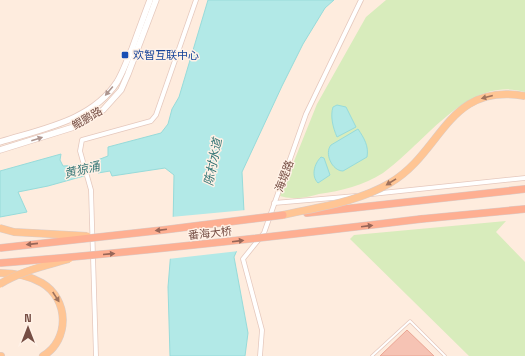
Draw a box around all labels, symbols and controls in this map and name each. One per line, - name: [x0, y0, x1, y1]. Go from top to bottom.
- place label: 欢智互联中心: [133, 48, 199, 62]
- marker: 欢智互联中心: [120, 50, 130, 60]
- one-way arrow: [105, 86, 114, 96]
- one-way arrow: [480, 94, 493, 100]
- street label: 鲲鹏路: [69, 104, 105, 132]
- one-way arrow: [31, 135, 43, 141]
- water label: 陈村水道: [201, 135, 226, 187]
- water label: 黄猄涌: [63, 158, 103, 182]
- street label: 海堤路: [272, 158, 296, 194]
- one-way arrow: [386, 178, 396, 186]
- one-way arrow: [361, 222, 373, 229]
- street label: 番海大桥: [187, 224, 233, 242]
- one-way arrow: [155, 227, 167, 234]
- one-way arrow: [232, 238, 244, 244]
- one-way arrow: [26, 241, 38, 248]
- one-way arrow: [103, 251, 115, 257]
- one-way arrow: [52, 292, 60, 302]
- north arrow: [8, 308, 48, 348]
- text: N: [24, 311, 32, 325]

